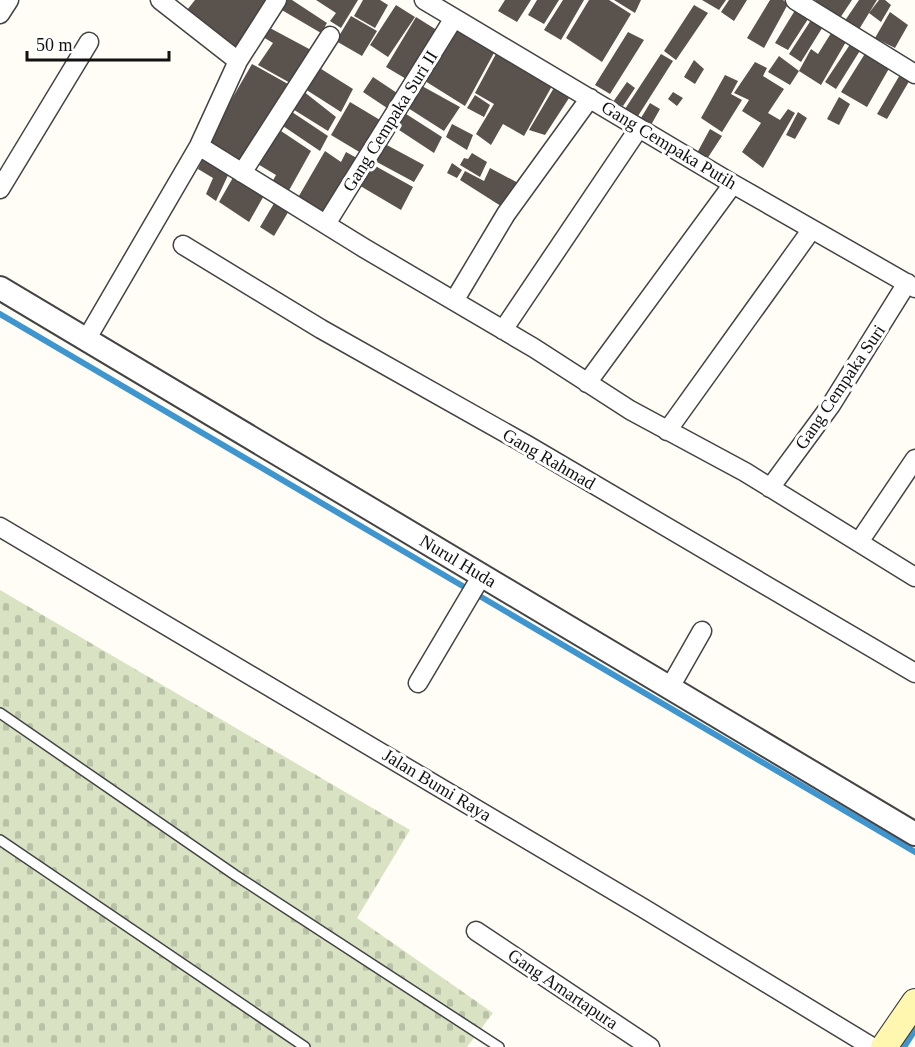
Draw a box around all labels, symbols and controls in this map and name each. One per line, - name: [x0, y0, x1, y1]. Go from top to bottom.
- scale bar: [27, 24, 170, 62]
- text: 50 m: [36, 35, 73, 55]
- street label: Gang Cempaka Suri II: [338, 47, 442, 195]
- street label: Gang Cempaka Putih: [598, 97, 740, 193]
- street label: Gang Cempaka Suri: [791, 321, 889, 453]
- street label: Gang Rahmad: [499, 424, 599, 494]
- street label: Nurul Huda: [416, 530, 500, 592]
- street label: Jalan Bumi Raya: [379, 745, 495, 825]
- street label: Gang Amartapura: [504, 945, 622, 1033]

